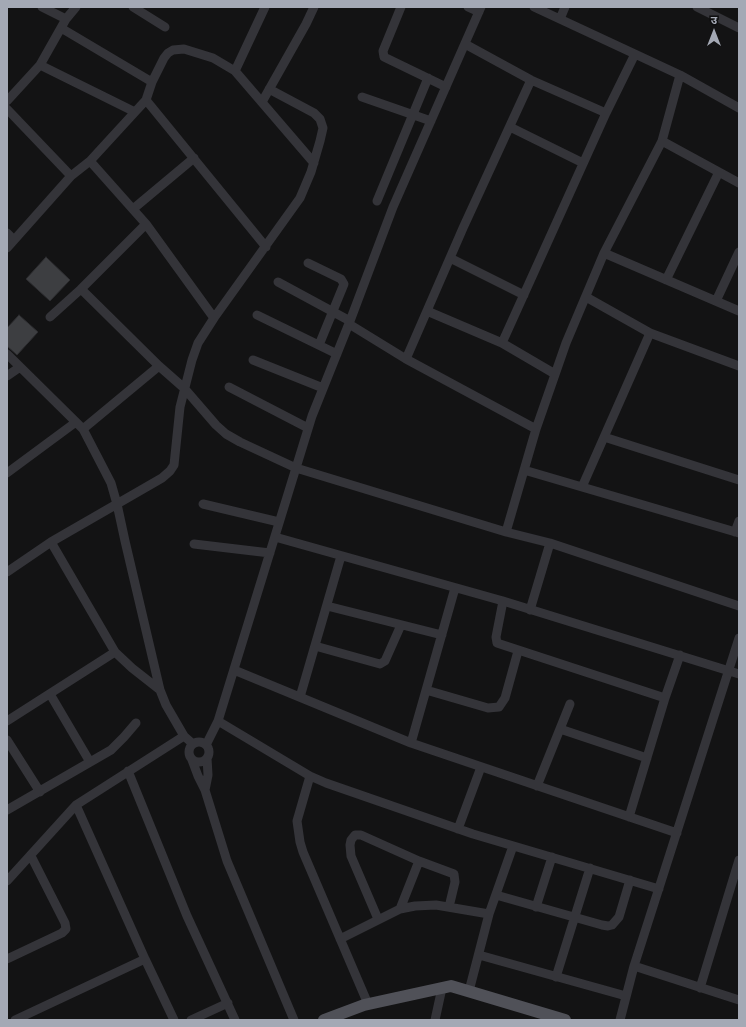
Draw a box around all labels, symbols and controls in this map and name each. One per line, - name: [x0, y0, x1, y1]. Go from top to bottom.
- north arrow: [694, 12, 734, 52]
- text: उ: [711, 13, 717, 27]

